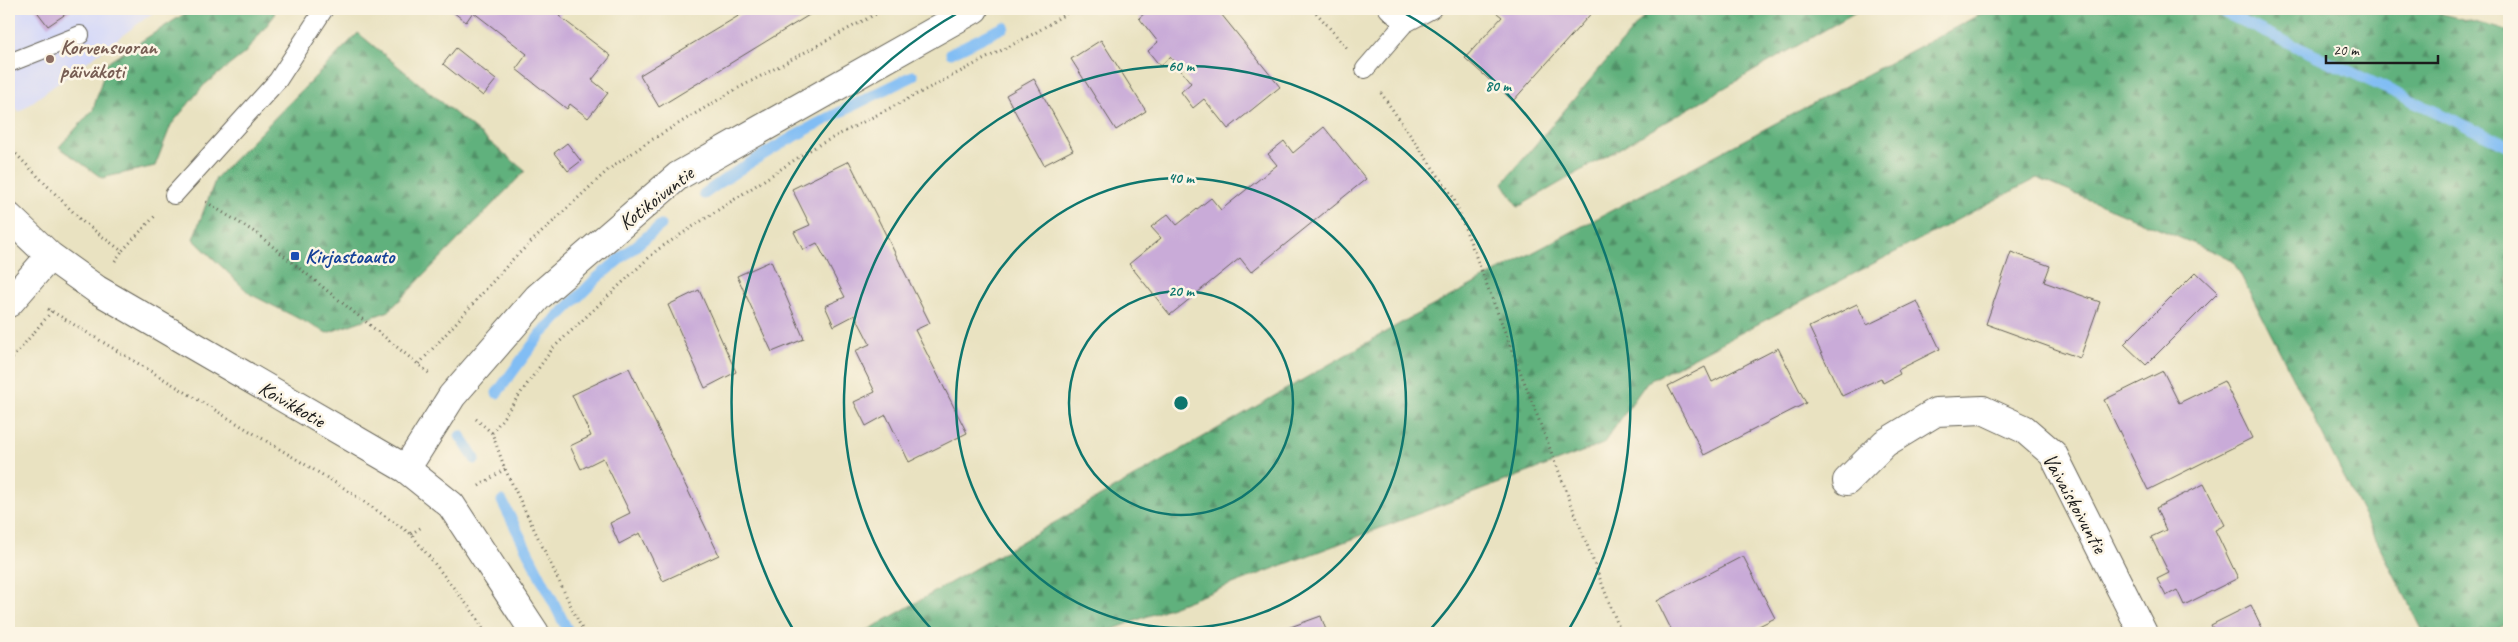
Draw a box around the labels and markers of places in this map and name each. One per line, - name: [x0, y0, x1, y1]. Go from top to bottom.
- place label: Korvensuoran päiväkoti: [60, 34, 158, 84]
- marker: Korvensuoran päiväkoti: [44, 53, 56, 65]
- place label: Kirjastoauto: [305, 243, 396, 269]
- marker: Kirjastoauto: [289, 250, 301, 262]
- centre of rings: [1172, 394, 1190, 412]

